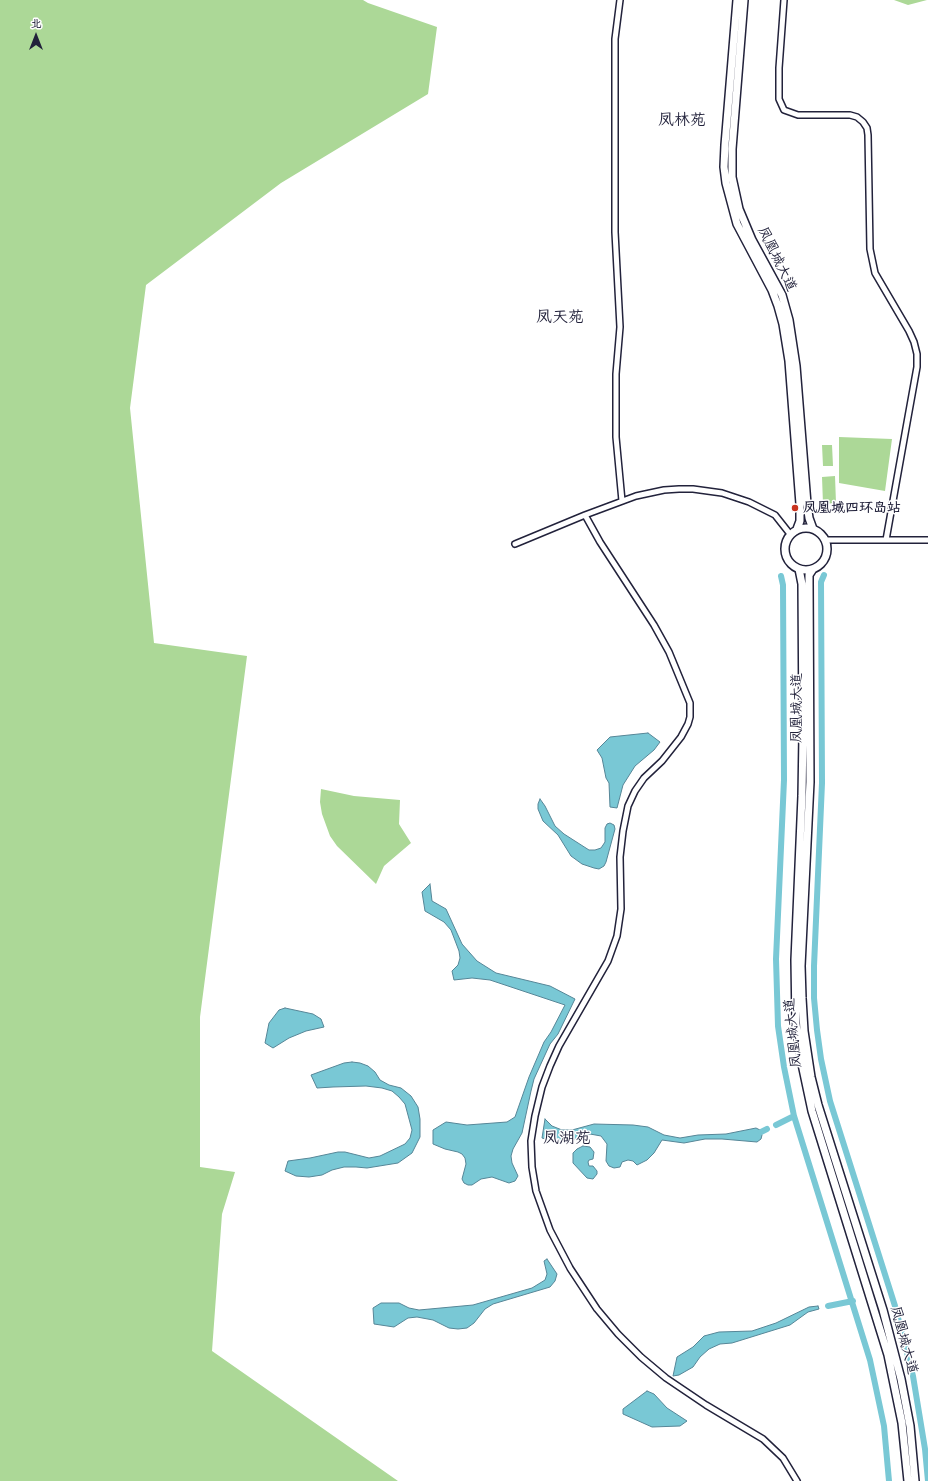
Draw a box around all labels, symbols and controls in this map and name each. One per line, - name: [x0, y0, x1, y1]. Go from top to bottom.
- north arrow: [16, 16, 56, 56]
- text: 北: [31, 17, 42, 30]
- district label: 凤林苑: [658, 110, 706, 130]
- street label: 凤凰城大道: [754, 224, 800, 294]
- district label: 凤天苑: [536, 307, 584, 327]
- place label: 凤凰城四环岛站: [803, 500, 901, 516]
- marker: 凤凰城四环岛站: [790, 503, 800, 513]
- street label: 凤凰城大道: [789, 673, 805, 743]
- street label: 凤凰城大道: [781, 997, 805, 1069]
- district label: 凤湖苑: [543, 1128, 591, 1148]
- street label: 凤凰城大道: [887, 1304, 921, 1376]

